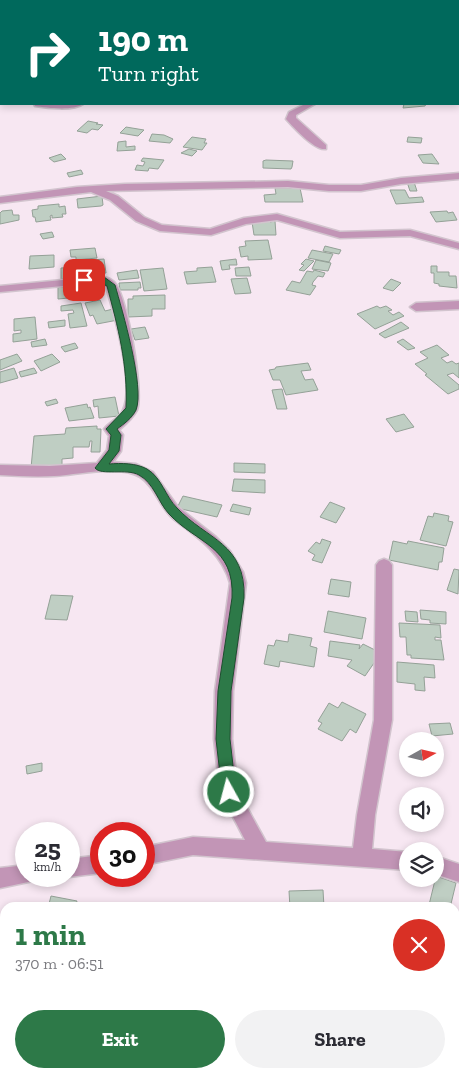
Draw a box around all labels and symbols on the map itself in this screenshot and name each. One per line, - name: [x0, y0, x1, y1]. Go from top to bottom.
- pin: [63, 259, 105, 301]
- north arrow: [399, 732, 444, 778]
- position arrow: [202, 765, 254, 817]
- speed limit sign: 30: [90, 822, 155, 887]

